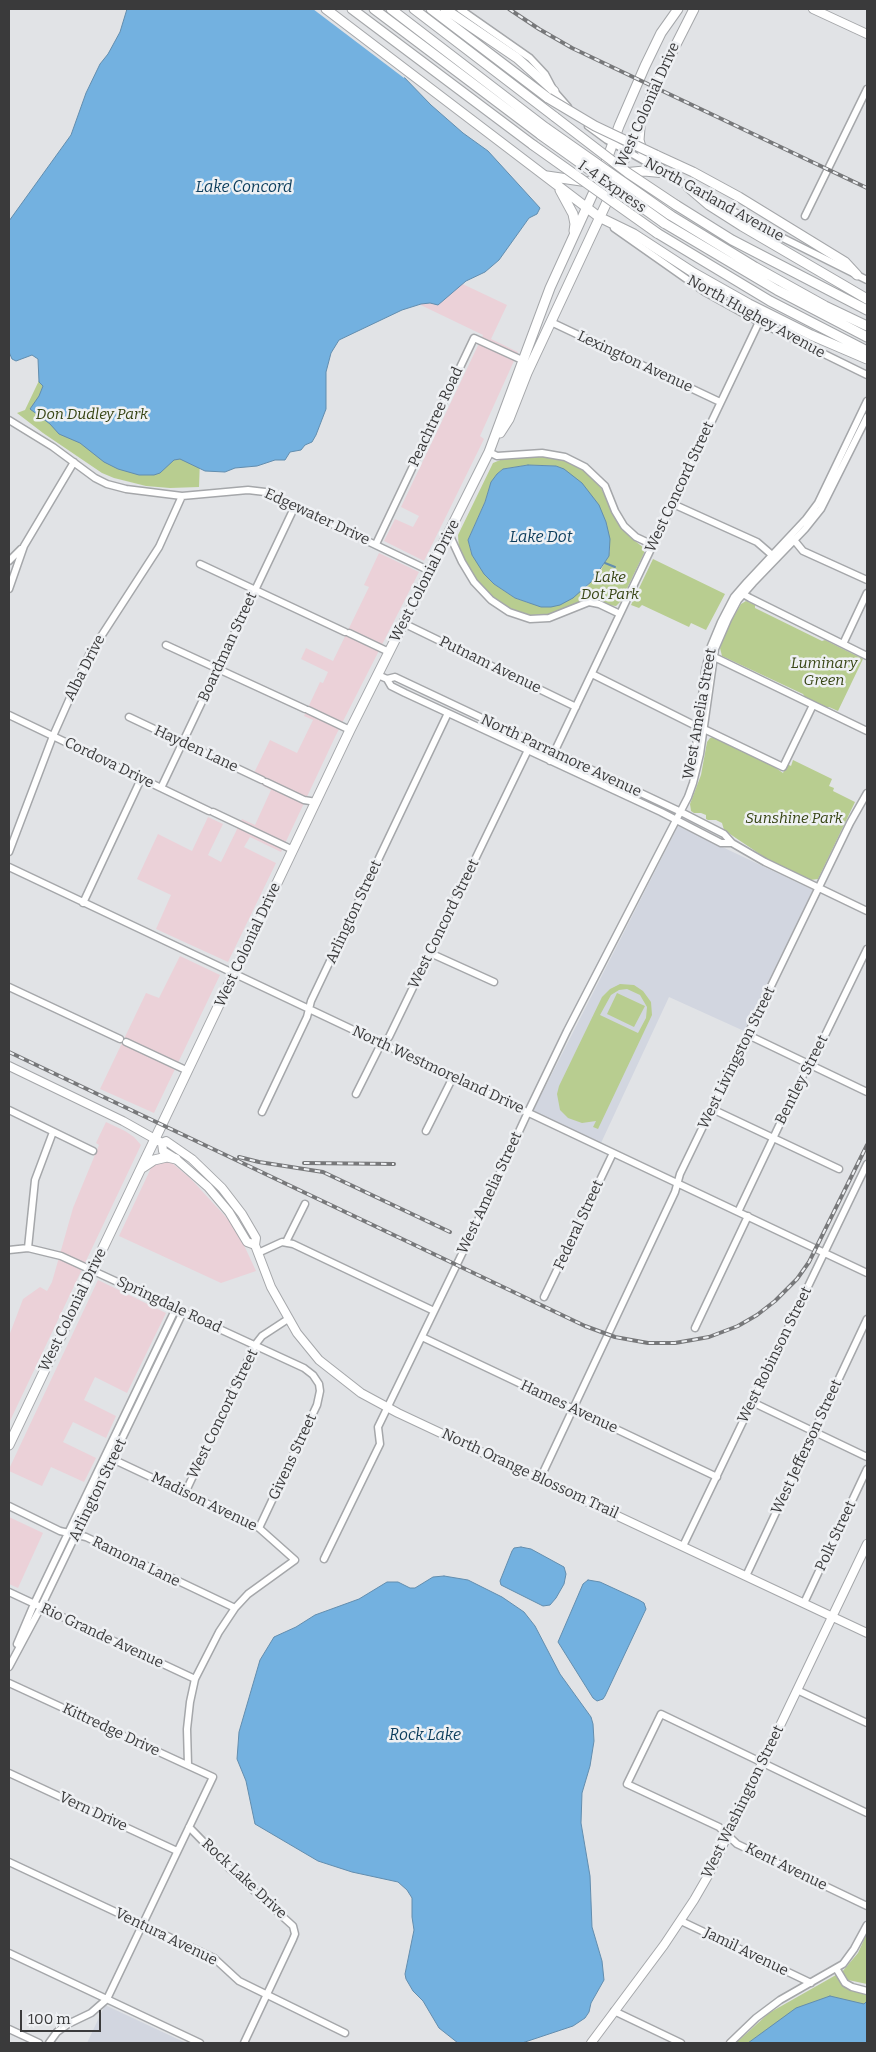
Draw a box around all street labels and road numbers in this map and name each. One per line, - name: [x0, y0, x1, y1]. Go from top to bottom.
- street label: West Colonial Drive: [612, 40, 684, 170]
- street label: North Garland Avenue: [641, 154, 787, 246]
- street label: I-4 Express: [575, 157, 649, 217]
- street label: North Hughey Avenue: [684, 272, 828, 362]
- street label: Lexington Avenue: [574, 327, 696, 397]
- street label: Peachtree Road: [405, 364, 467, 470]
- street label: West Concord Street: [642, 419, 718, 555]
- street label: Edgewater Drive: [262, 485, 372, 549]
- street label: West Colonial Drive: [386, 517, 464, 645]
- street label: Boardman Street: [195, 589, 261, 705]
- street label: Alba Drive: [61, 632, 109, 704]
- street label: Putnam Avenue: [436, 633, 544, 697]
- street label: West Amelia Street: [680, 647, 720, 781]
- street label: North Parramore Avenue: [478, 711, 644, 801]
- street label: Hayden Lane: [151, 722, 241, 776]
- street label: Cordova Drive: [61, 734, 157, 792]
- street label: West Concord Street: [405, 856, 483, 992]
- street label: Arlington Street: [322, 857, 386, 967]
- street label: West Colonial Drive: [211, 880, 285, 1010]
- street label: West Livingston Street: [695, 984, 779, 1132]
- street label: North Westmoreland Drive: [349, 1022, 527, 1118]
- street label: Bentley Street: [772, 1032, 832, 1128]
- street label: West Amelia Street: [454, 1129, 526, 1257]
- street label: Federal Street: [550, 1177, 608, 1273]
- street label: West Colonial Drive: [35, 1245, 111, 1375]
- street label: Springdale Road: [114, 1273, 224, 1337]
- street label: West Robinson Street: [734, 1284, 816, 1426]
- street label: West Concord Street: [184, 1346, 262, 1482]
- street label: Hames Avenue: [517, 1377, 621, 1437]
- street label: West Jefferson Street: [768, 1377, 846, 1517]
- street label: Givens Street: [265, 1411, 321, 1503]
- street label: North Orange Blossom Trail: [439, 1425, 621, 1523]
- street label: Arlington Street: [65, 1436, 131, 1544]
- street label: Madison Avenue: [148, 1469, 260, 1535]
- street label: Polk Street: [812, 1498, 860, 1574]
- street label: Ramona Lane: [89, 1533, 183, 1591]
- street label: Rio Grande Avenue: [38, 1600, 166, 1672]
- street label: Kittredge Drive: [59, 1700, 163, 1760]
- street label: West Washington Street: [698, 1723, 788, 1881]
- street label: Vern Drive: [56, 1788, 130, 1836]
- street label: Rock Lake Drive: [198, 1835, 290, 1923]
- street label: Kent Avenue: [742, 1839, 830, 1895]
- street label: Ventura Avenue: [112, 1904, 220, 1970]
- street label: Jamil Avenue: [701, 1924, 791, 1980]

